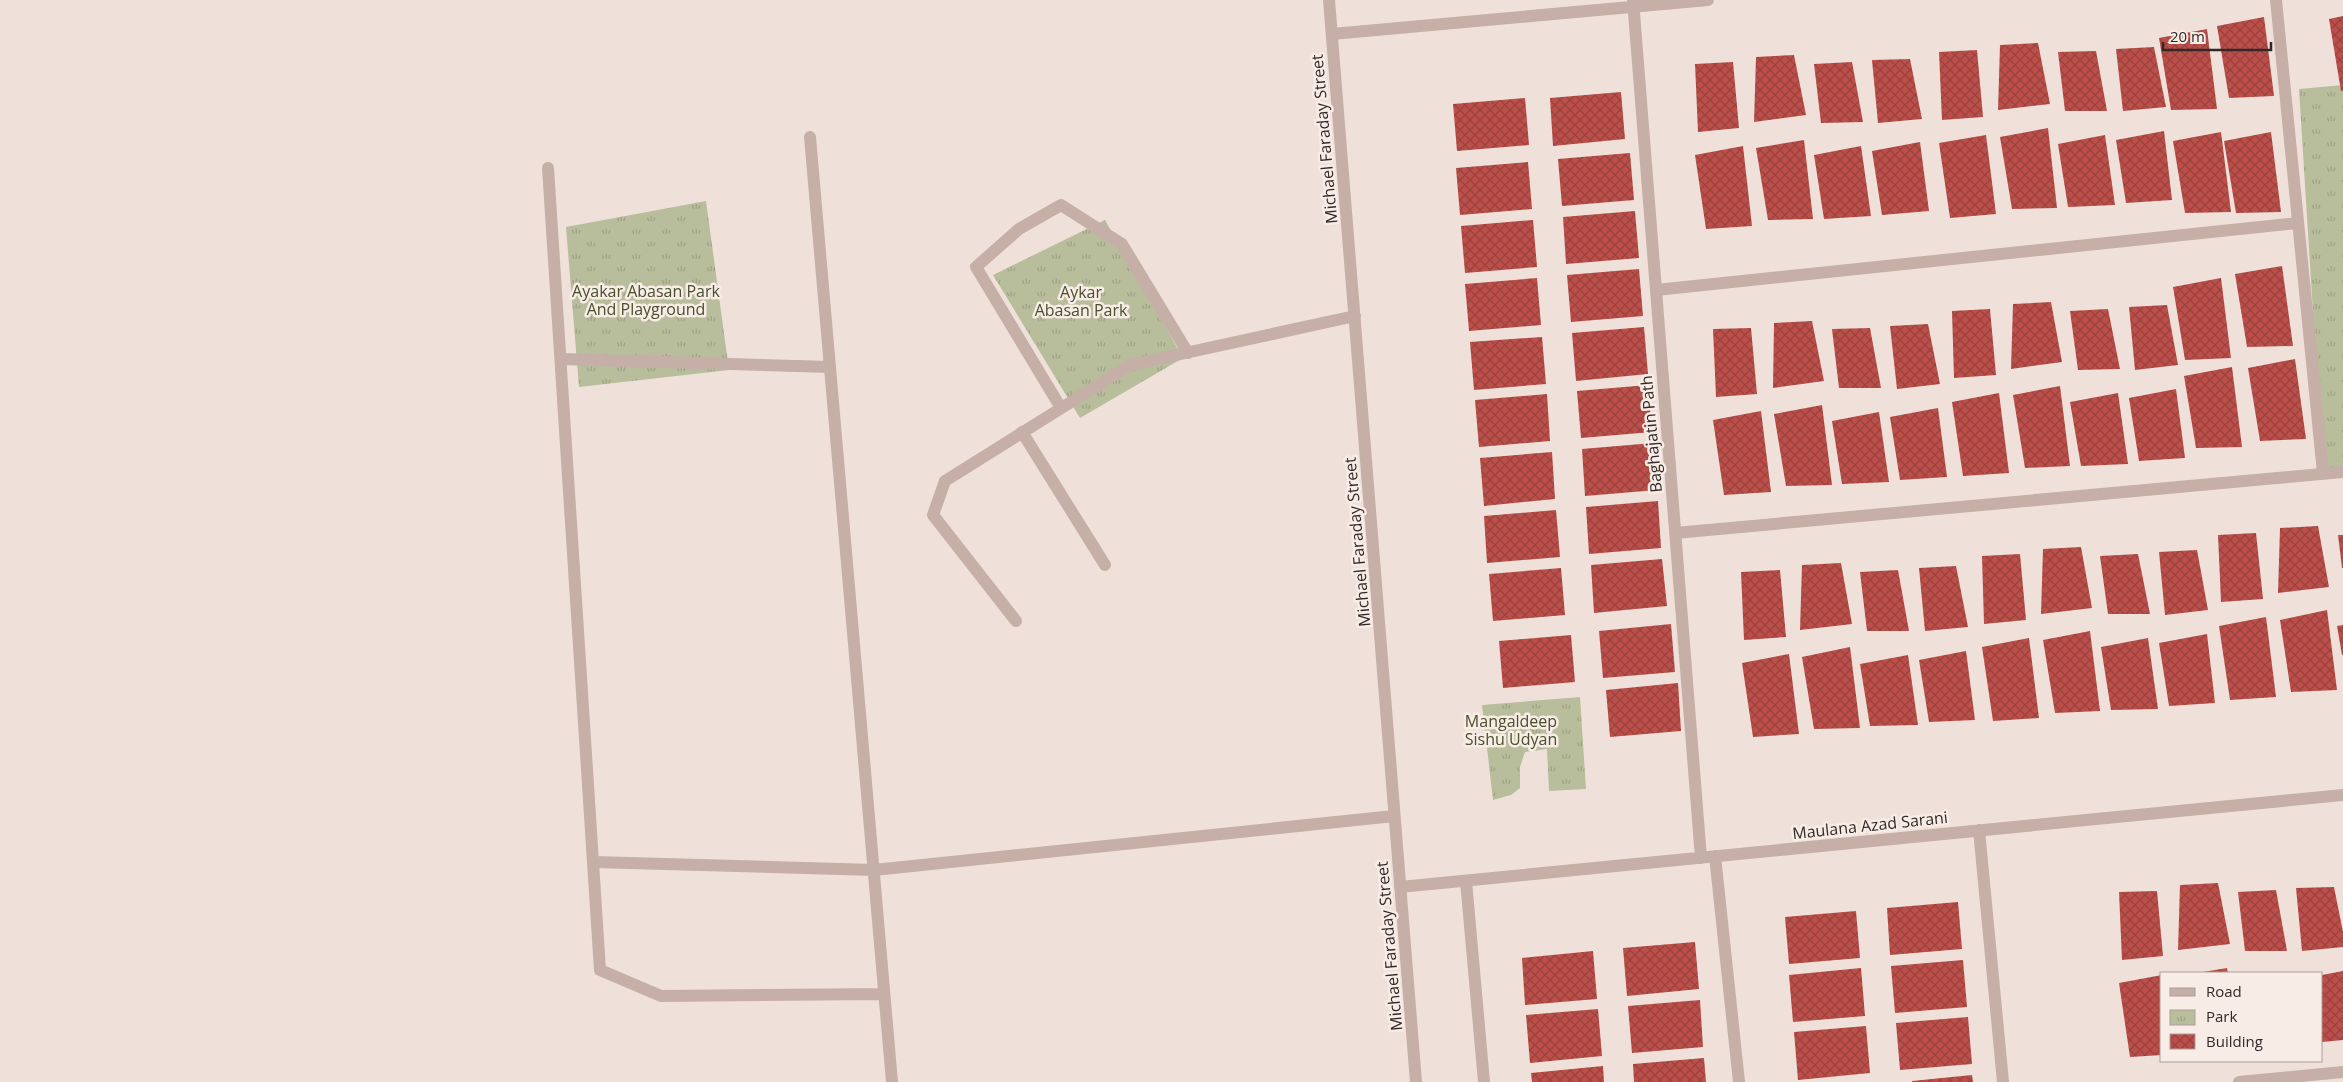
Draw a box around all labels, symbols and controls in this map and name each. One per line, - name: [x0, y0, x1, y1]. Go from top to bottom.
- scale bar: [2163, 20, 2270, 52]
- text: 20 m: [2170, 26, 2205, 46]
- street label: Michael Faraday Street: [1306, 53, 1342, 225]
- park label: Ayakar Abasan Park And Playground: [572, 280, 720, 320]
- park label: Aykar Abasan Park: [1035, 281, 1128, 321]
- street label: Baghajatin Path: [1635, 375, 1667, 493]
- street label: Michael Faraday Street: [1339, 456, 1375, 628]
- park label: Mangaldeep Sishu Udyan: [1465, 710, 1557, 750]
- street label: Maulana Azad Sarani: [1791, 806, 1949, 844]
- street label: Michael Faraday Street: [1371, 860, 1407, 1032]
- legend: [2160, 972, 2323, 1062]
- text: Road: [2206, 981, 2242, 1001]
- text: Park: [2206, 1006, 2237, 1026]
- text: Building: [2206, 1031, 2263, 1051]

